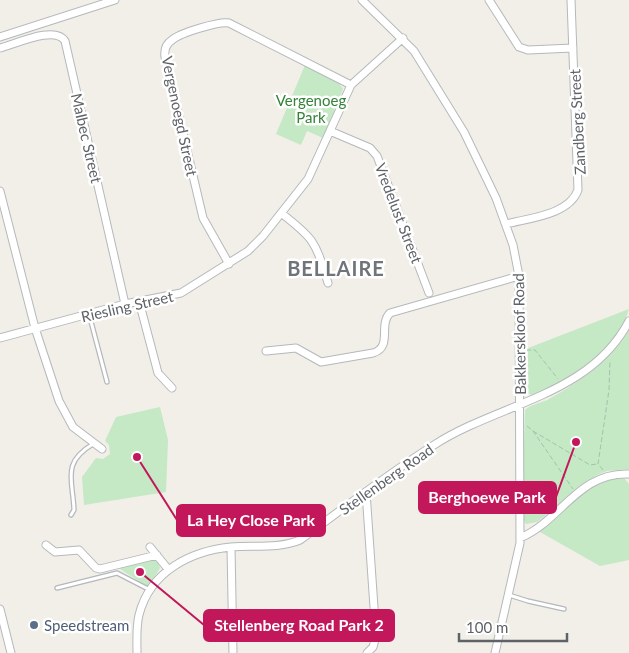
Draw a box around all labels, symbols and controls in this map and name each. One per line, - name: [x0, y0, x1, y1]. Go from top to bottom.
- street label: Vergenoegd Street: [159, 54, 202, 178]
- street label: Zandberg Street: [565, 68, 589, 175]
- street label: Malbec Street: [68, 91, 106, 185]
- park label: Vergenoeg Park: [276, 91, 346, 126]
- street label: Vredelust Street: [372, 160, 427, 266]
- district label: BELLAIRE: [287, 256, 385, 280]
- street label: Bakkerskloof Road: [509, 273, 529, 395]
- street label: Riesling Street: [79, 287, 175, 325]
- street label: Stellenberg Road: [335, 440, 437, 518]
- callout: Berghoewe Park: [419, 482, 556, 513]
- text: Berghoewe Park: [428, 487, 546, 506]
- callout: La Hey Close Park: [177, 505, 325, 536]
- text: La Hey Close Park: [187, 510, 316, 529]
- callout: Stellenberg Road Park 2: [204, 610, 394, 641]
- scale bar: [459, 610, 566, 642]
- text: Stellenberg Road Park 2: [214, 615, 384, 634]
- place label: Speedstream: [44, 616, 129, 634]
- text: 100 m: [466, 618, 508, 636]
- marker: Speedstream: [28, 619, 40, 631]

